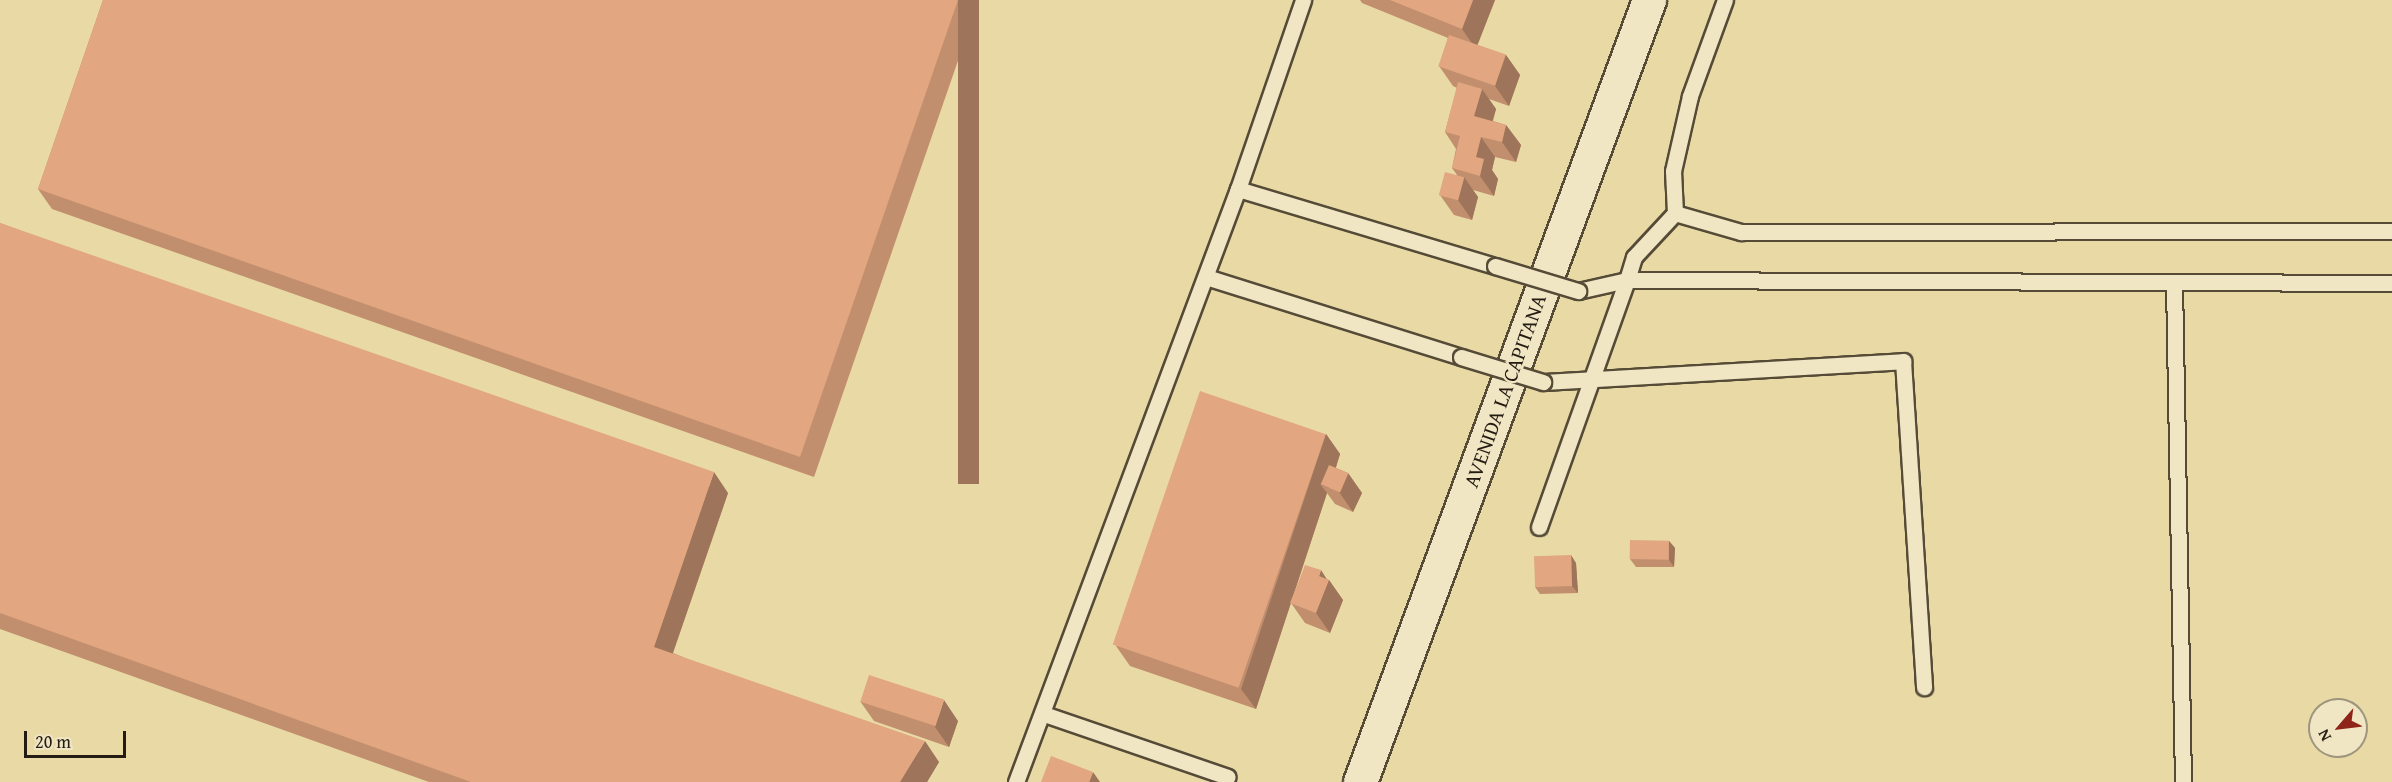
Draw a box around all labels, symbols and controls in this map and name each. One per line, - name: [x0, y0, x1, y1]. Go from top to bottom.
- street label: AVENIDA LA CAPITANA: [1458, 291, 1552, 491]
- north arrow: [2308, 698, 2368, 758]
- scale bar: [27, 719, 129, 757]
- text: N: [2311, 725, 2337, 746]
- text: 20 m: [35, 728, 71, 755]

